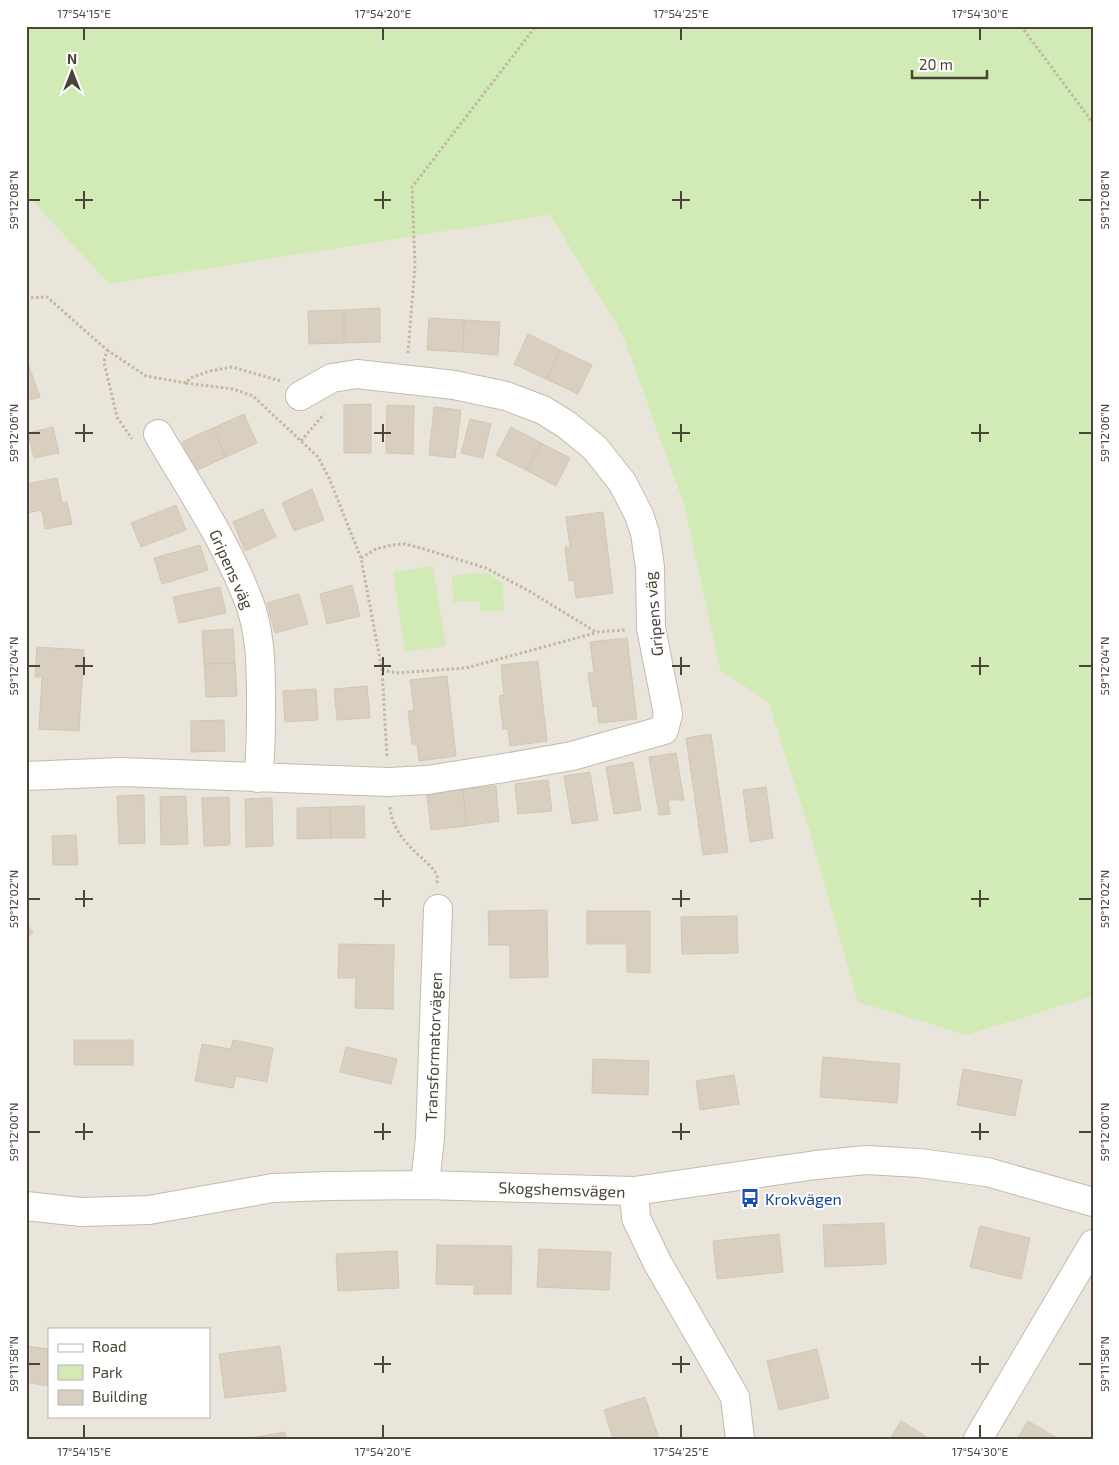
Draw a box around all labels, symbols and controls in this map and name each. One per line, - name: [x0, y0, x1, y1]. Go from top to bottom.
- text: 17°54'15"E: [57, 6, 111, 20]
- text: 17°54'20"E: [355, 6, 412, 20]
- text: 17°54'25"E: [653, 6, 709, 20]
- text: 17°54'30"E: [952, 6, 1008, 20]
- north arrow: [48, 48, 98, 98]
- scale bar: [912, 48, 986, 80]
- text: N: [67, 50, 77, 67]
- text: 20 m: [919, 55, 953, 73]
- text: 59°12'08"N: [6, 171, 20, 229]
- text: 59°12'08"N: [1097, 171, 1111, 229]
- text: 59°12'06"N: [6, 404, 20, 462]
- text: 59°12'06"N: [1097, 404, 1111, 462]
- street label: Gripens väg: [206, 526, 258, 612]
- street label: Gripens väg: [640, 571, 666, 657]
- text: 59°12'04"N: [6, 637, 20, 695]
- text: 59°12'04"N: [1097, 637, 1111, 695]
- text: 59°12'02"N: [6, 870, 20, 928]
- text: 59°12'02"N: [1097, 870, 1111, 928]
- street label: Transformatorvägen: [421, 972, 445, 1122]
- text: 59°12'00"N: [6, 1103, 20, 1161]
- text: 59°12'00"N: [1097, 1103, 1111, 1161]
- street label: Skogshemsvägen: [498, 1177, 626, 1201]
- bus stop icon: Krokvägen: [739, 1187, 761, 1209]
- place label: Krokvägen: [765, 1189, 842, 1208]
- legend: [48, 1328, 210, 1418]
- text: 59°11'58"N: [6, 1336, 20, 1392]
- text: 59°11'58"N: [1097, 1336, 1111, 1392]
- text: Road: [92, 1337, 127, 1355]
- text: Park: [92, 1363, 123, 1381]
- text: Building: [92, 1387, 148, 1405]
- text: 17°54'15"E: [57, 1444, 111, 1458]
- text: 17°54'20"E: [355, 1444, 412, 1458]
- text: 17°54'25"E: [653, 1444, 709, 1458]
- text: 17°54'30"E: [952, 1444, 1008, 1458]

